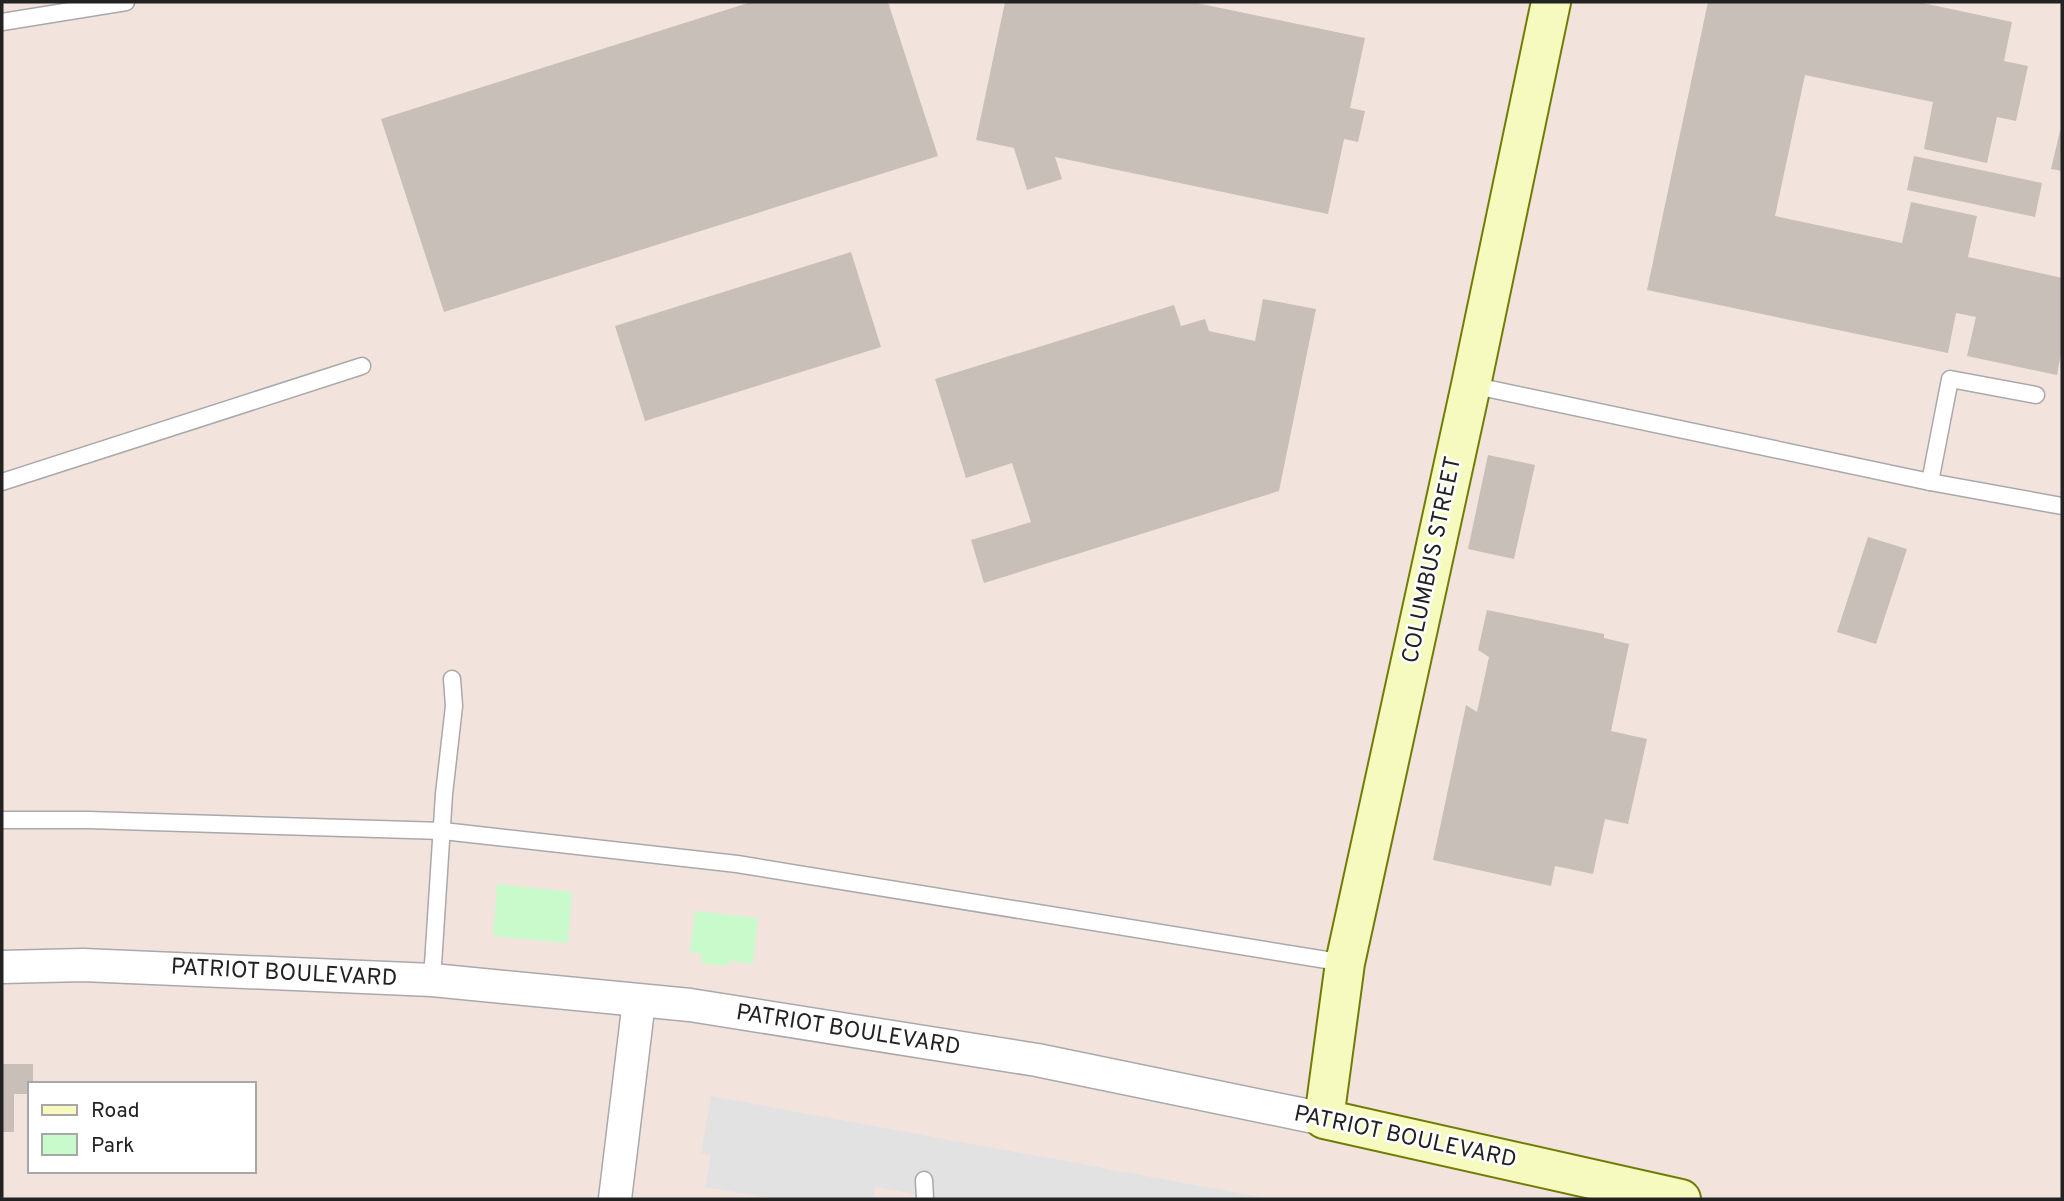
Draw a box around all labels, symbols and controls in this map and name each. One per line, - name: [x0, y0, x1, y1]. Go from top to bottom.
- street label: COLUMBUS STREET: [1397, 454, 1469, 666]
- street label: PATRIOT BOULEVARD: [170, 954, 398, 994]
- street label: PATRIOT BOULEVARD: [734, 999, 962, 1063]
- legend: [28, 1082, 256, 1173]
- text: Road: [91, 1098, 140, 1125]
- street label: PATRIOT BOULEVARD: [1291, 1100, 1519, 1176]
- text: Park: [91, 1133, 134, 1160]

